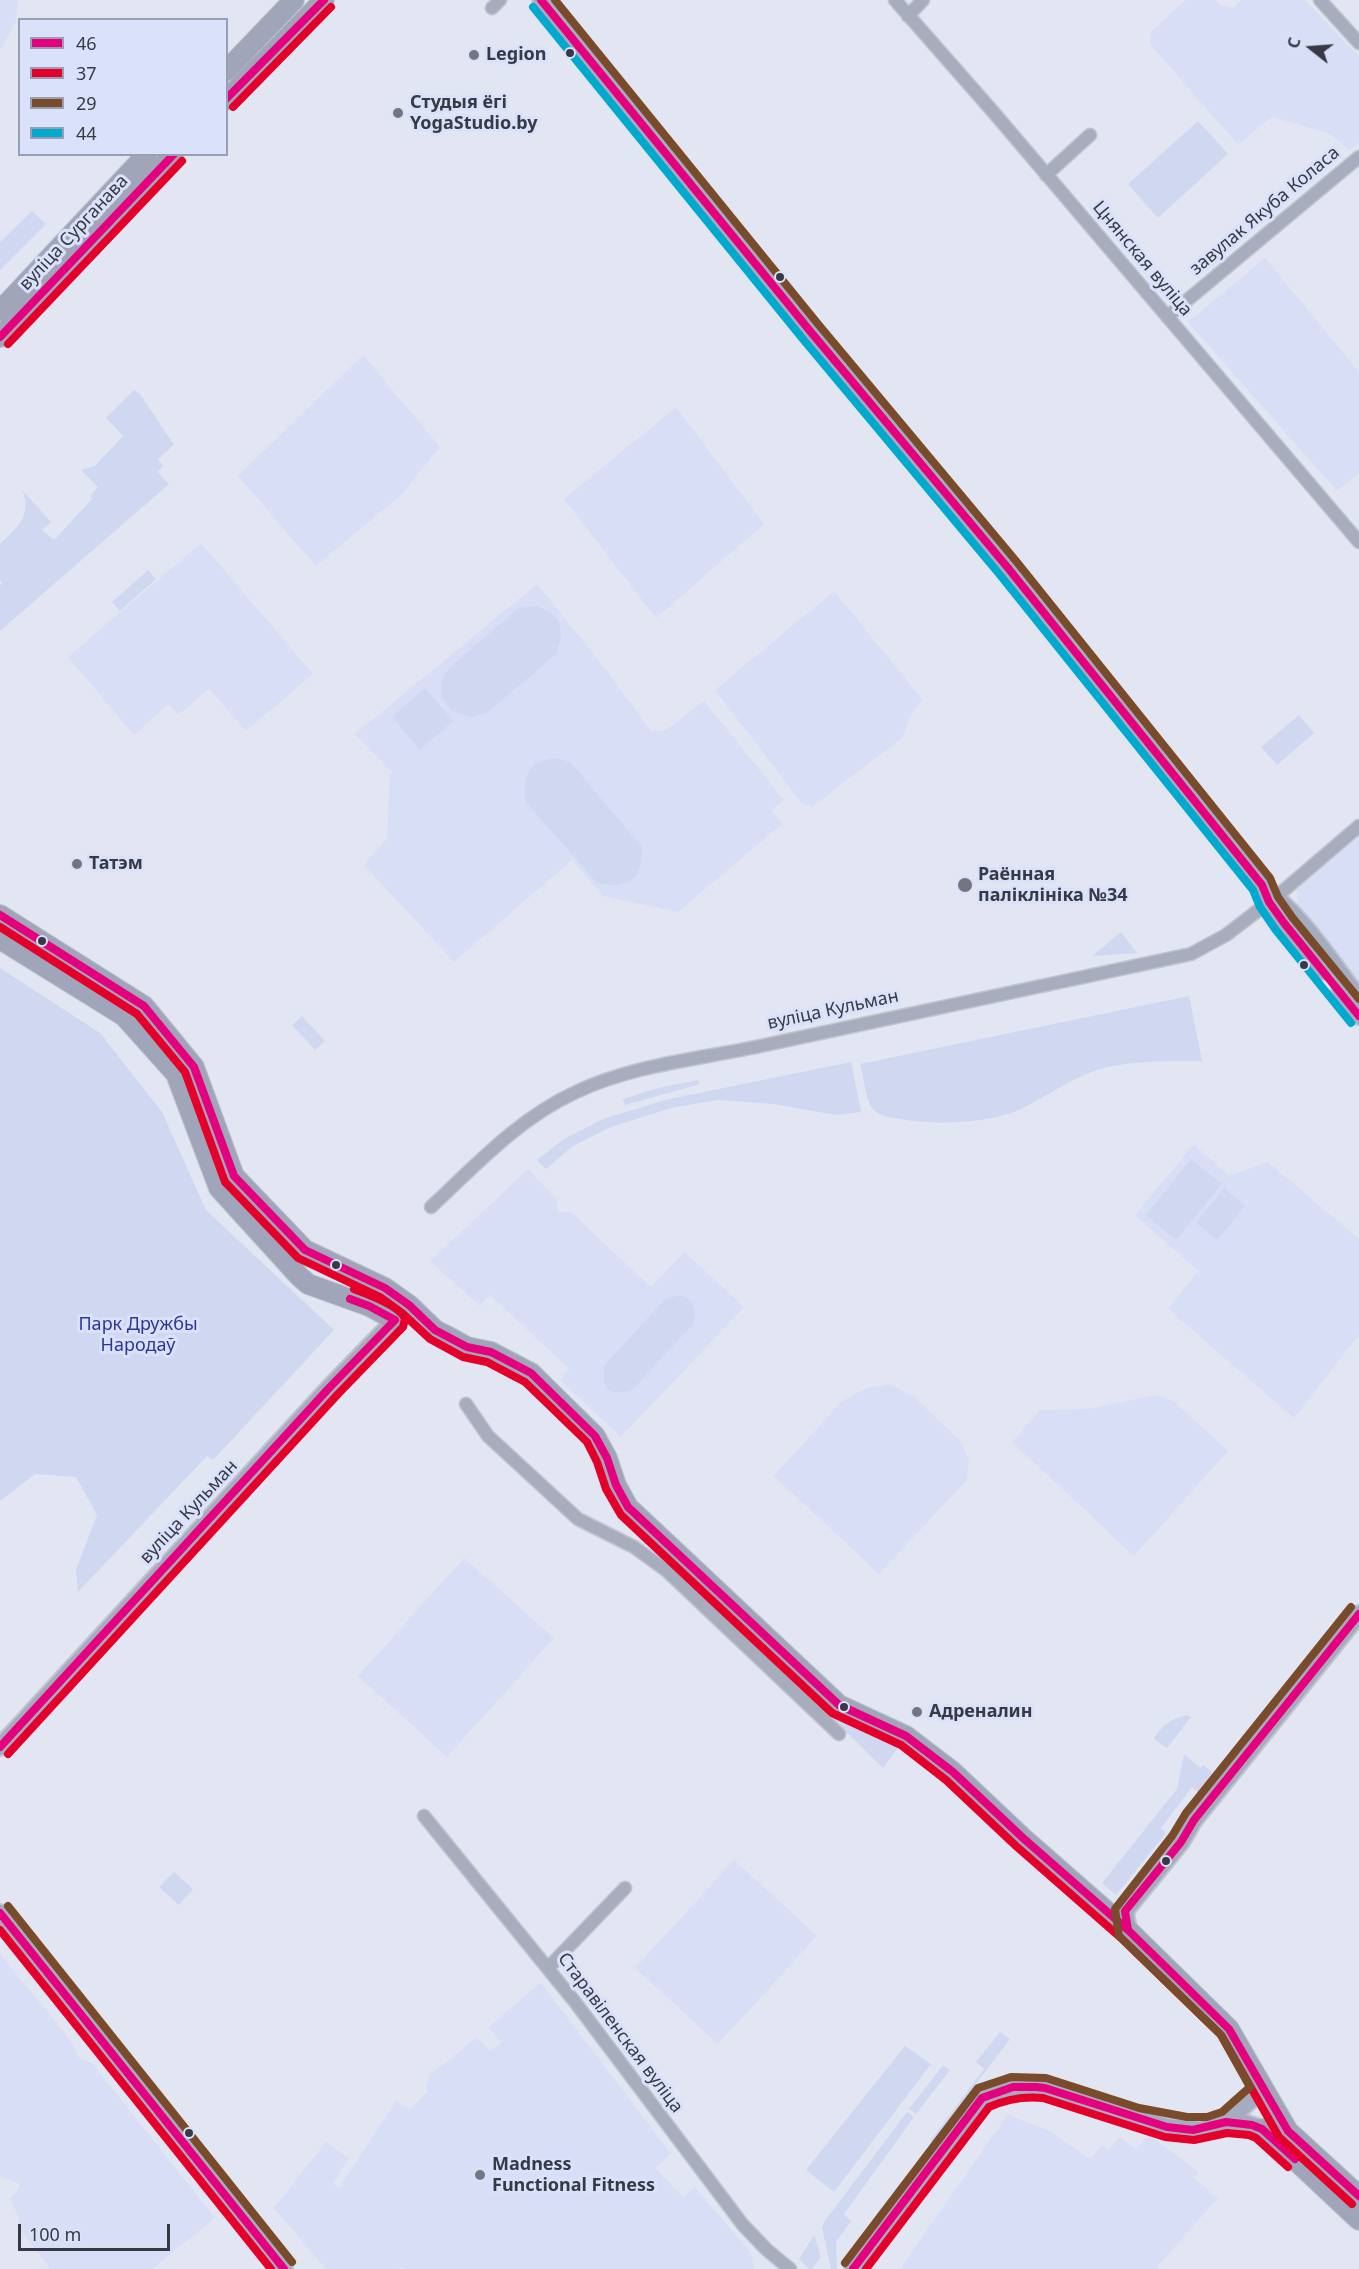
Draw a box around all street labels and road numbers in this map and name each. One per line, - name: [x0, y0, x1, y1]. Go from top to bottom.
- street label: завулак Якуба Коласа: [1186, 142, 1344, 280]
- street label: вуліца Сурганава: [15, 171, 133, 295]
- street label: Цнянская вуліца: [1088, 197, 1196, 321]
- street label: вуліца Кульман: [765, 986, 901, 1034]
- street label: вуліца Кульман: [135, 1456, 243, 1568]
- street label: Старавіленская вуліца: [553, 1949, 687, 2117]

